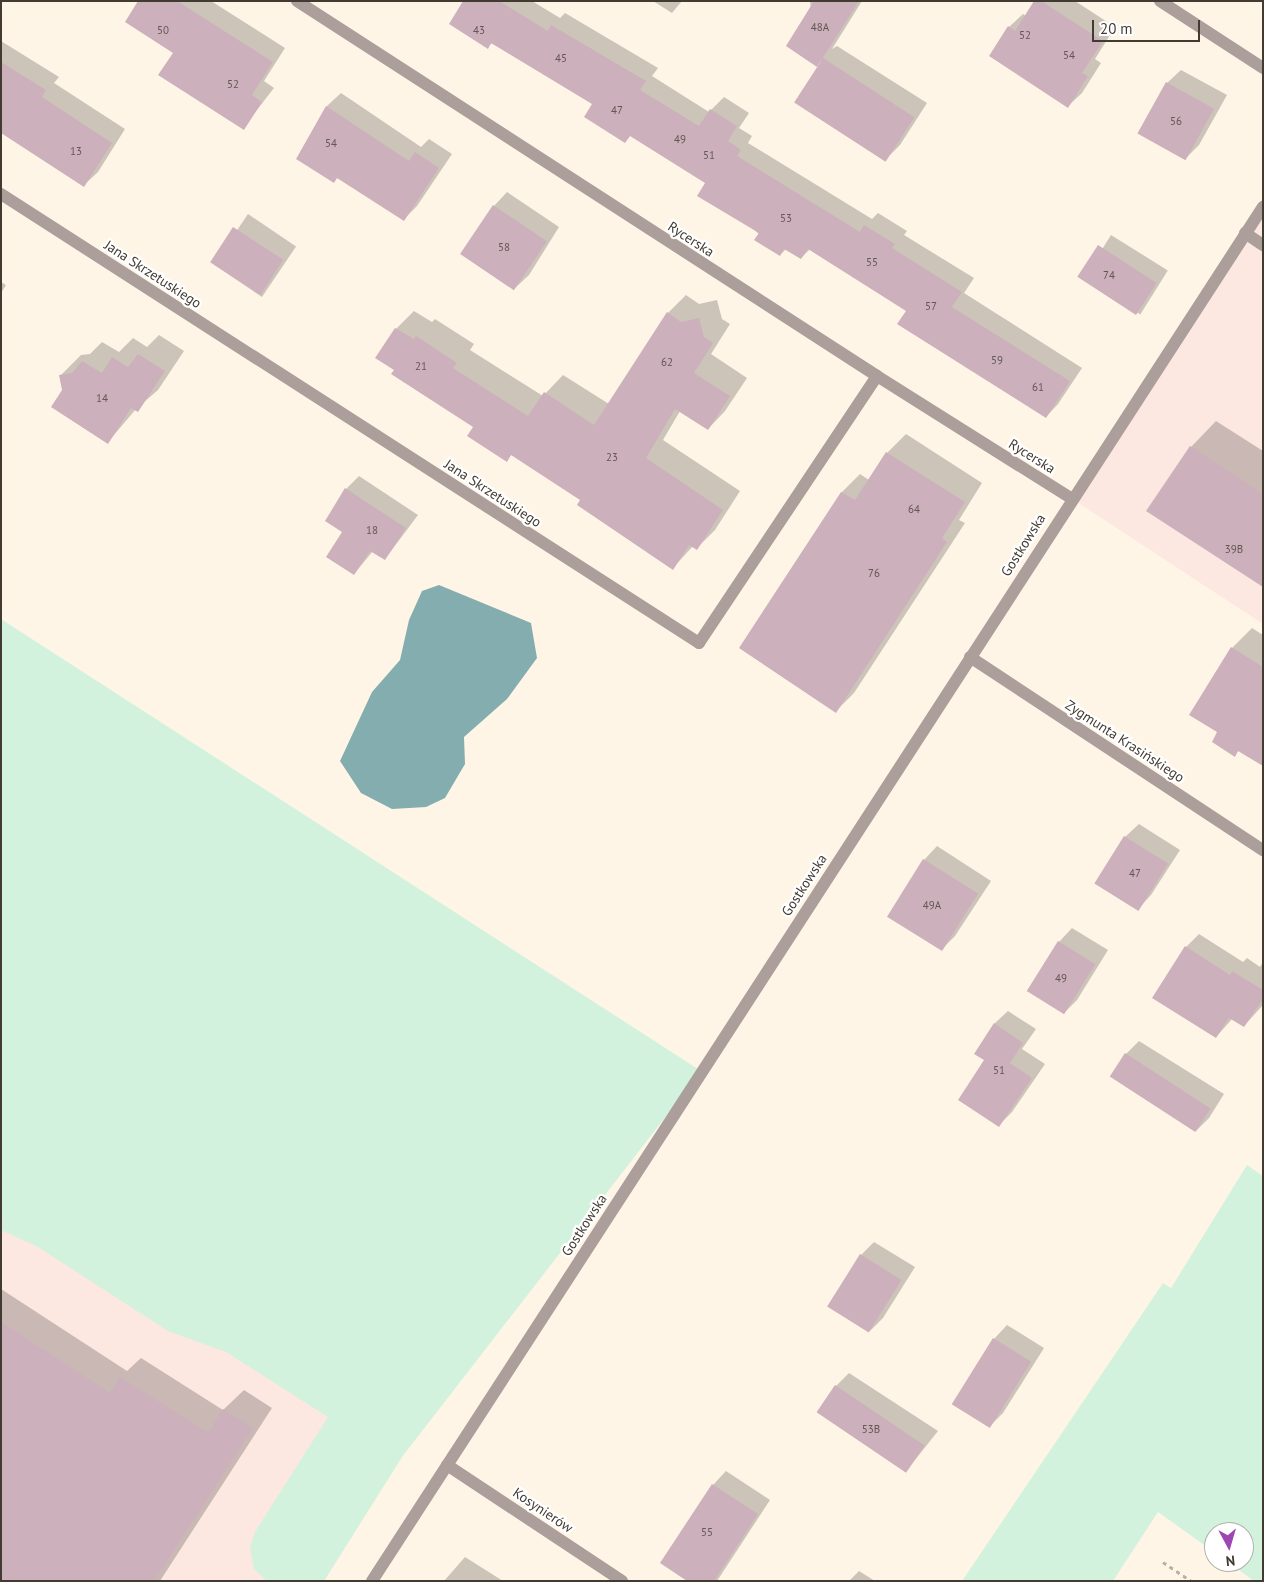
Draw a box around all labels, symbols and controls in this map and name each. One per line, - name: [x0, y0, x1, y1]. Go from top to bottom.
- scale bar: [1094, 10, 1202, 42]
- text: 20 m: [1100, 19, 1133, 38]
- house number: 48A: [811, 20, 829, 34]
- house number: 50: [157, 23, 169, 37]
- house number: 43: [473, 23, 485, 37]
- house number: 52: [1019, 28, 1031, 42]
- house number: 54: [1063, 48, 1075, 62]
- house number: 45: [555, 51, 567, 65]
- house number: 52: [227, 77, 239, 91]
- house number: 47: [611, 103, 623, 117]
- house number: 56: [1170, 114, 1182, 128]
- house number: 49: [674, 132, 686, 146]
- house number: 54: [325, 136, 337, 150]
- house number: 13: [70, 144, 82, 158]
- house number: 51: [703, 148, 715, 162]
- house number: 53: [780, 211, 792, 225]
- street label: Rycerska: [665, 218, 717, 260]
- street label: Jana Skrzetuskiego: [101, 236, 205, 312]
- house number: 58: [498, 240, 510, 254]
- house number: 55: [866, 255, 878, 269]
- house number: 74: [1103, 268, 1115, 282]
- house number: 57: [925, 299, 937, 313]
- house number: 59: [991, 353, 1003, 367]
- house number: 62: [661, 355, 673, 369]
- house number: 21: [415, 359, 427, 373]
- house number: 61: [1032, 380, 1044, 394]
- house number: 14: [96, 391, 108, 405]
- street label: Rycerska: [1006, 435, 1058, 477]
- house number: 23: [606, 450, 618, 464]
- street label: Jana Skrzetuskiego: [441, 455, 545, 531]
- house number: 64: [908, 502, 920, 516]
- street label: Gostkowska: [997, 511, 1049, 579]
- house number: 18: [366, 523, 378, 537]
- house number: 39B: [1225, 542, 1243, 556]
- house number: 76: [868, 566, 880, 580]
- street label: Zygmunta Krasińskiego: [1062, 696, 1188, 786]
- street label: Gostkowska: [778, 851, 830, 919]
- house number: 47: [1129, 866, 1141, 880]
- house number: 49A: [923, 898, 941, 912]
- house number: 49: [1055, 971, 1067, 985]
- house number: 51: [993, 1063, 1005, 1077]
- street label: Gostkowska: [558, 1191, 610, 1259]
- house number: 53B: [862, 1422, 880, 1436]
- street label: Kosynierów: [510, 1484, 576, 1536]
- north arrow: [1204, 1522, 1254, 1572]
- house number: 55: [701, 1525, 713, 1539]
- text: N: [1225, 1551, 1236, 1570]

